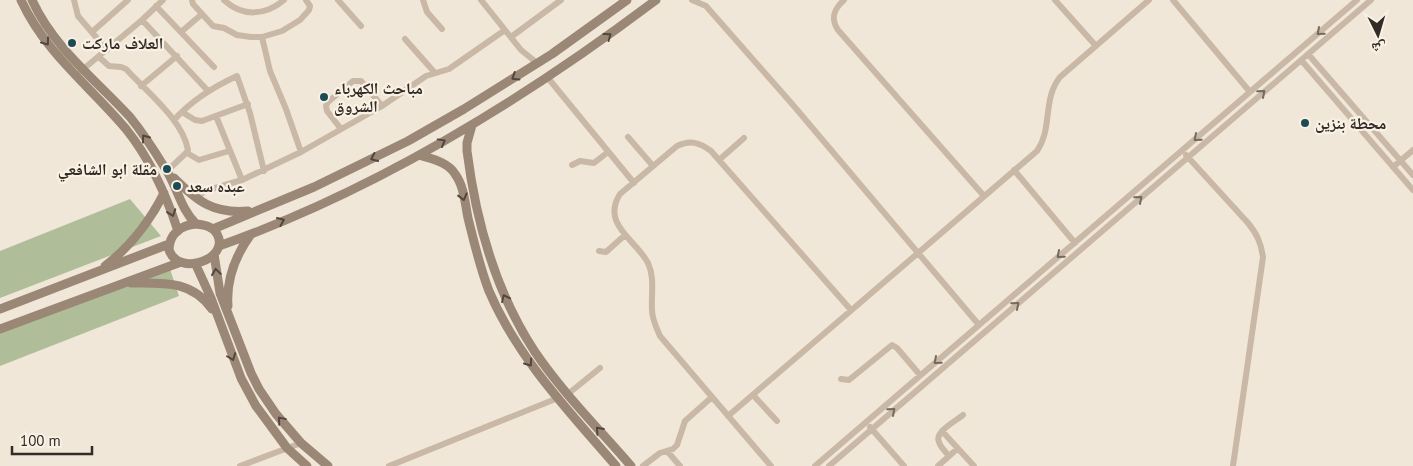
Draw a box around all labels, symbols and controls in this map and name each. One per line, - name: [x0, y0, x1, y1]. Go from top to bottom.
- north arrow: [1353, 10, 1403, 60]
- one-way arrow: [1317, 26, 1326, 35]
- place label: العلاف ماركت: [82, 33, 163, 53]
- one-way arrow: [602, 33, 612, 42]
- one-way arrow: [40, 36, 49, 46]
- marker: العلاف ماركت: [66, 37, 78, 49]
- text: ش: [1371, 38, 1387, 58]
- one-way arrow: [511, 71, 520, 81]
- place label: مباحث الكهرباء الشروق: [334, 78, 423, 116]
- marker: مباحث الكهرباء الشروق: [318, 91, 330, 103]
- one-way arrow: [1256, 91, 1265, 99]
- place label: محطة بنزين: [1315, 113, 1386, 133]
- marker: محطة بنزين: [1299, 117, 1311, 129]
- one-way arrow: [1194, 132, 1203, 140]
- one-way arrow: [142, 134, 151, 143]
- one-way arrow: [437, 139, 446, 149]
- one-way arrow: [370, 151, 379, 162]
- place label: مقلة ابو الشافعي: [58, 159, 157, 182]
- marker: مقلة ابو الشافعي: [161, 163, 173, 175]
- place label: عبده سعد: [187, 176, 245, 196]
- marker: عبده سعد: [171, 180, 183, 192]
- one-way arrow: [457, 192, 468, 201]
- one-way arrow: [1133, 196, 1142, 205]
- one-way arrow: [166, 209, 176, 217]
- one-way arrow: [276, 217, 284, 227]
- one-way arrow: [1057, 249, 1066, 258]
- one-way arrow: [212, 268, 222, 276]
- one-way arrow: [501, 294, 512, 303]
- one-way arrow: [1010, 302, 1019, 311]
- one-way arrow: [226, 352, 237, 361]
- one-way arrow: [934, 355, 943, 363]
- one-way arrow: [523, 357, 532, 366]
- one-way arrow: [887, 408, 896, 417]
- one-way arrow: [277, 416, 286, 425]
- scale bar: [12, 424, 92, 456]
- one-way arrow: [596, 426, 605, 435]
- text: 100 m: [20, 431, 61, 450]

